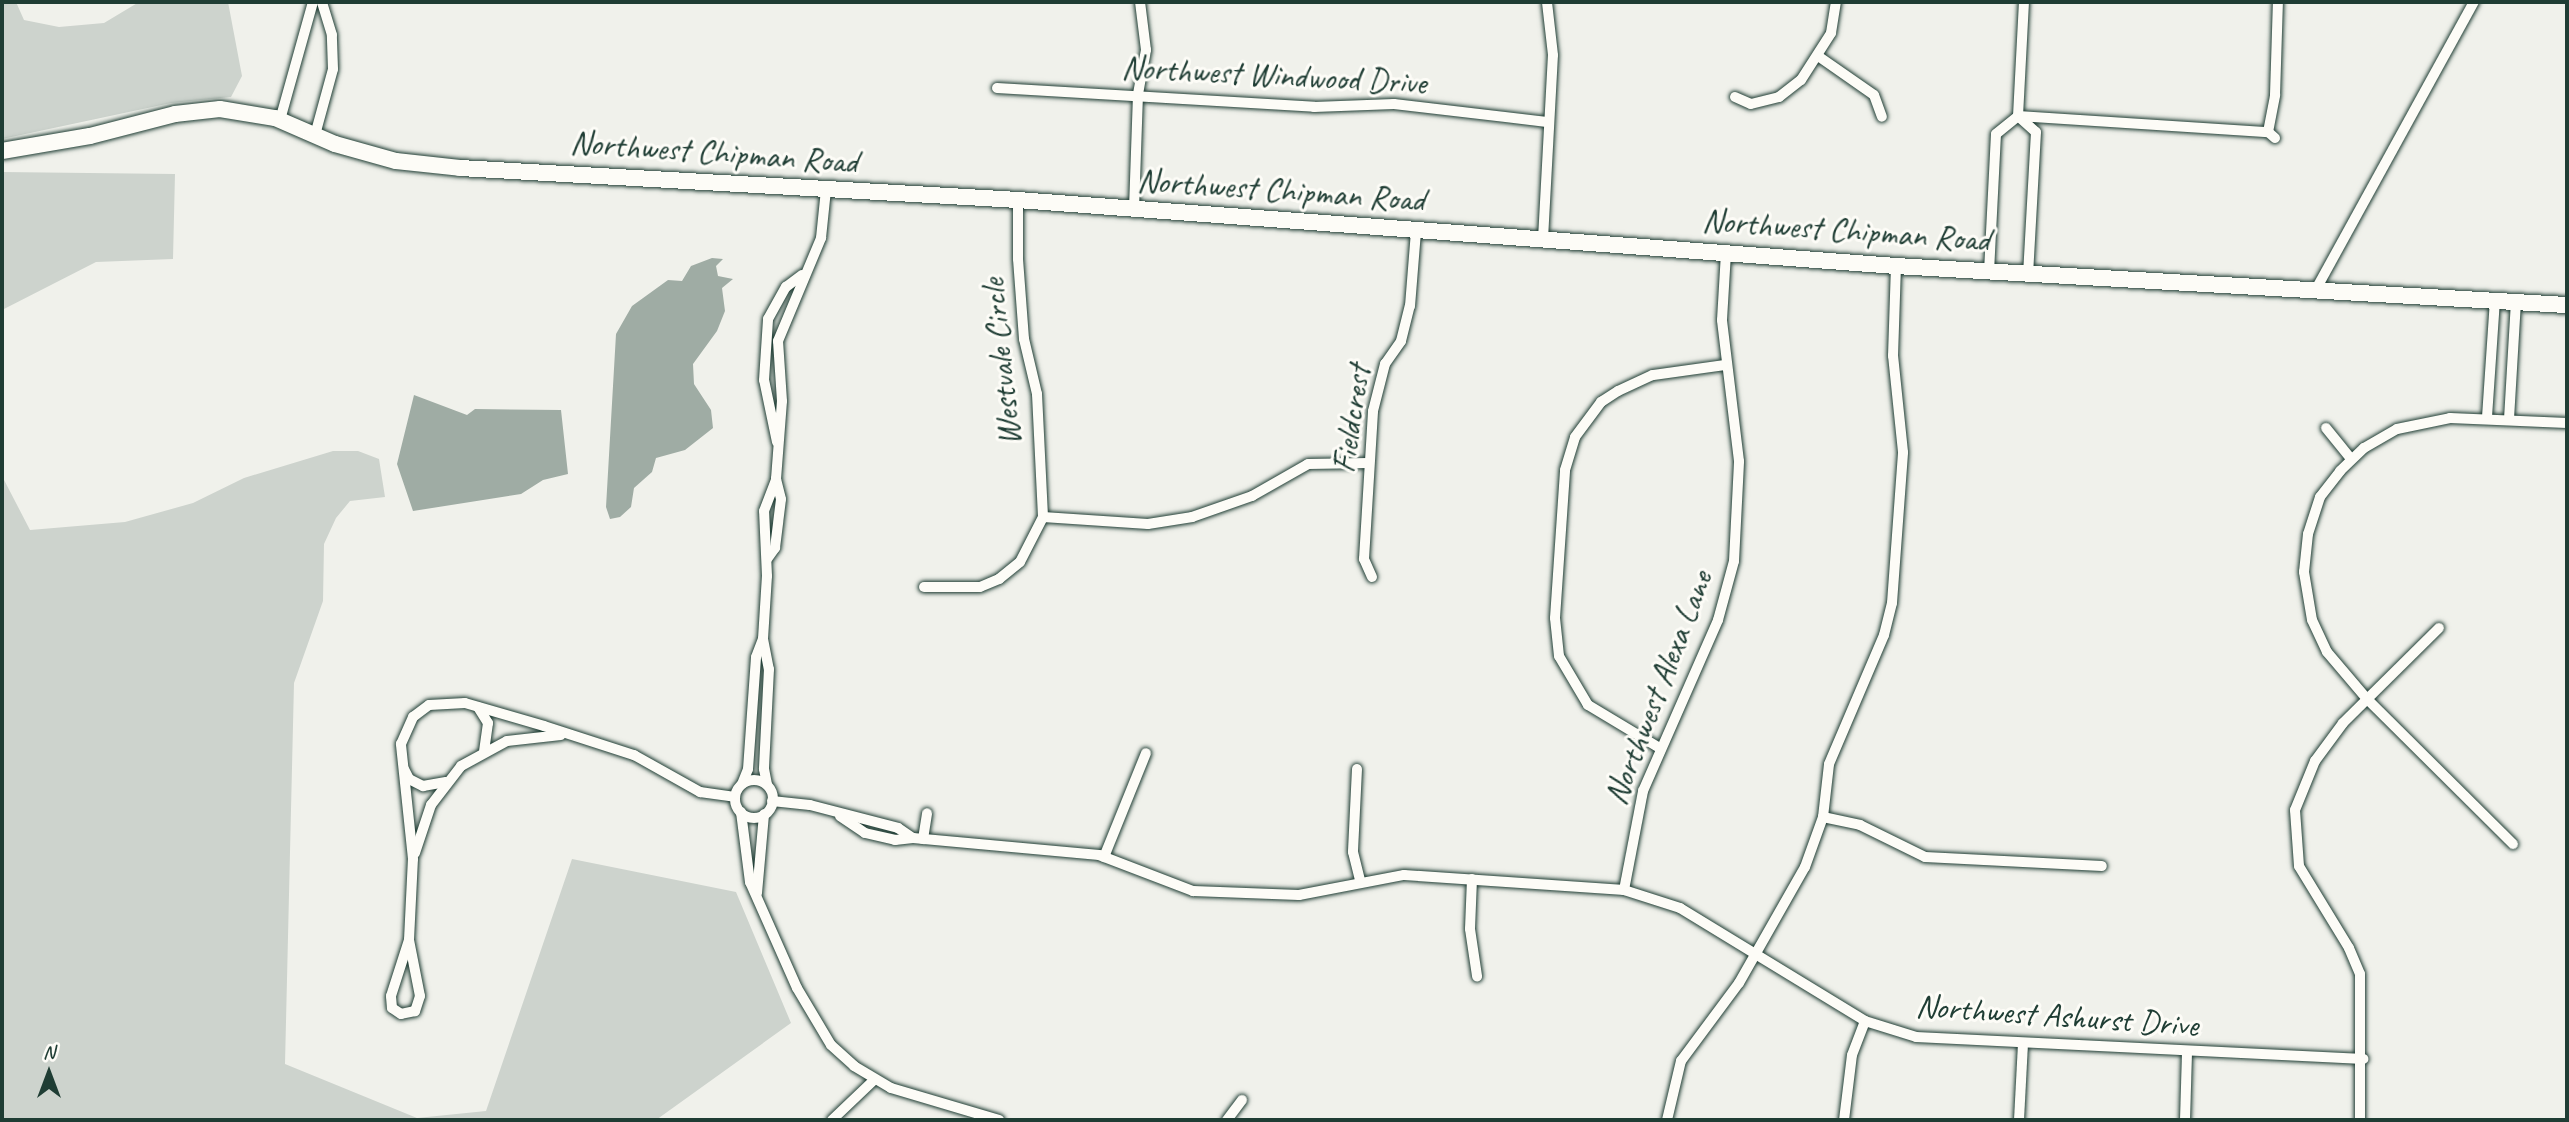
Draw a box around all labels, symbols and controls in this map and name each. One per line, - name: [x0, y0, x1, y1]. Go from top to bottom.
- street label: Northwest Windwood Drive: [1120, 48, 1428, 104]
- street label: Northwest Chipman Road: [570, 123, 858, 183]
- street label: Northwest Chipman Road: [1137, 161, 1425, 221]
- street label: Northwest Chipman Road: [1702, 201, 1990, 261]
- street label: Westvale Circle: [974, 277, 1030, 447]
- street label: Fieldcrest: [1324, 363, 1380, 475]
- street label: Northwest Alexa Lane: [1596, 566, 1722, 810]
- street label: Northwest Ashurst Drive: [1914, 986, 2200, 1046]
- north arrow: [14, 1038, 84, 1108]
- text: N: [43, 1040, 55, 1064]

